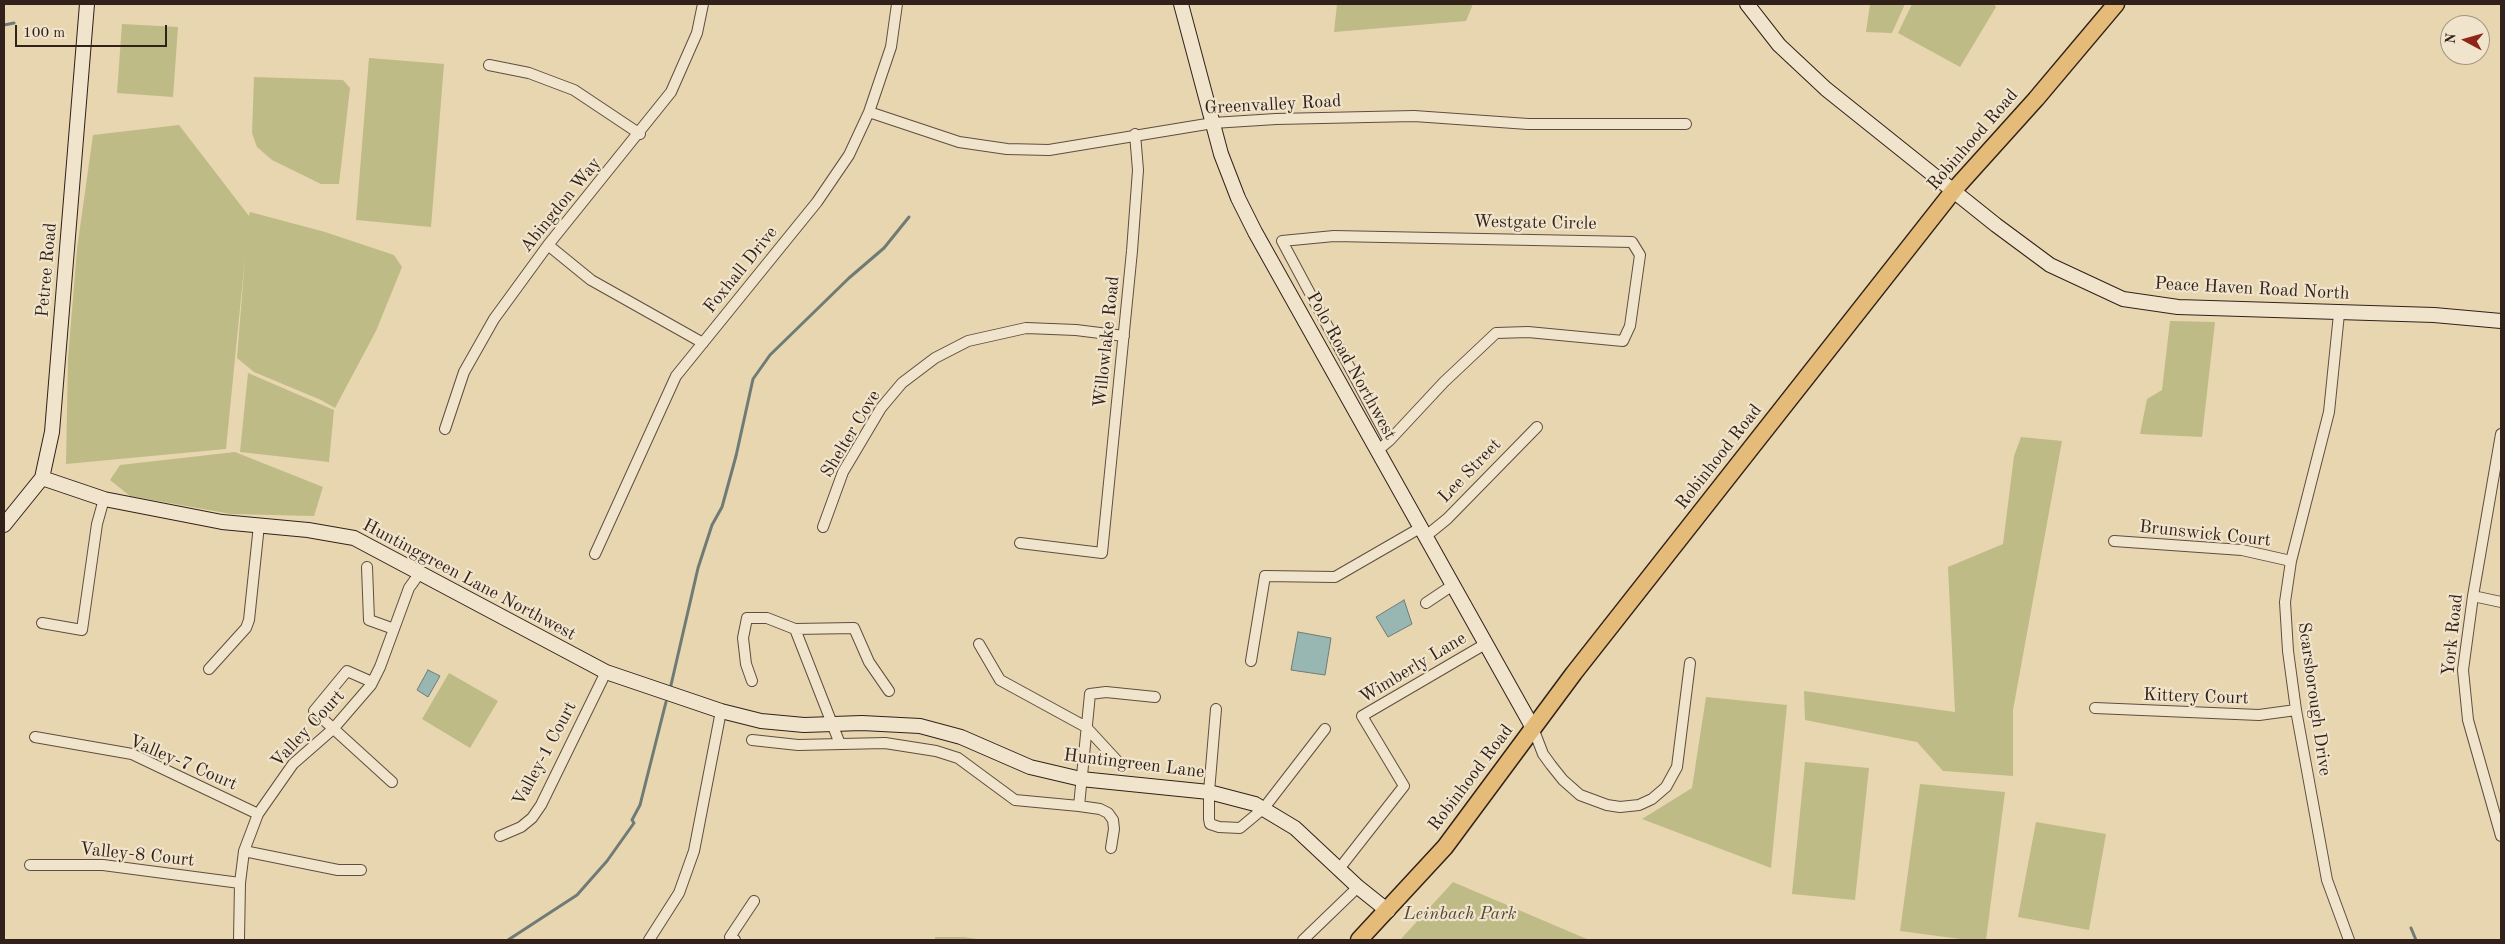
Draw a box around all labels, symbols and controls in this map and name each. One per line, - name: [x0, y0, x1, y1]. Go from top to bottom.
- scale bar: [18, 15, 170, 47]
- north arrow: [2440, 15, 2490, 65]
- text: 100 m: [23, 26, 65, 41]
- text: N: [2444, 32, 2459, 45]
- street label: Robinhood Road: [1923, 85, 2023, 195]
- street label: Greenvalley Road: [1204, 91, 1342, 119]
- street label: Abingdon Way: [516, 153, 606, 257]
- street label: Westgate Circle: [1473, 211, 1597, 235]
- street label: Petree Road: [32, 222, 62, 318]
- street label: Foxhall Drive: [699, 222, 783, 318]
- street label: Peace Haven Road North: [2154, 273, 2350, 305]
- street label: Willowlake Road: [1089, 275, 1125, 409]
- street label: Polo Road Northwest: [1301, 288, 1401, 444]
- street label: Shelter Cove: [816, 386, 886, 482]
- street label: Robinhood Road: [1671, 400, 1767, 514]
- street label: Lee Street: [1434, 434, 1506, 508]
- street label: Huntinggreen Lane Northwest: [359, 515, 579, 645]
- street label: Brunswick Court: [2138, 516, 2272, 552]
- street label: York Road: [2438, 593, 2468, 677]
- street label: Scarsborough Drive: [2293, 621, 2335, 777]
- street label: Wimberly Lane: [1356, 628, 1470, 708]
- street label: Kittery Court: [2143, 684, 2249, 710]
- street label: Valley Court: [267, 686, 349, 772]
- street label: Valley-1 Court: [508, 698, 582, 810]
- street label: Robinhood Road: [1424, 720, 1518, 836]
- street label: Valley-7 Court: [126, 731, 240, 795]
- street label: Huntingreen Lane: [1062, 745, 1206, 783]
- street label: Valley-8 Court: [79, 838, 195, 872]
- park label: Leinbach Park: [1403, 903, 1517, 925]

